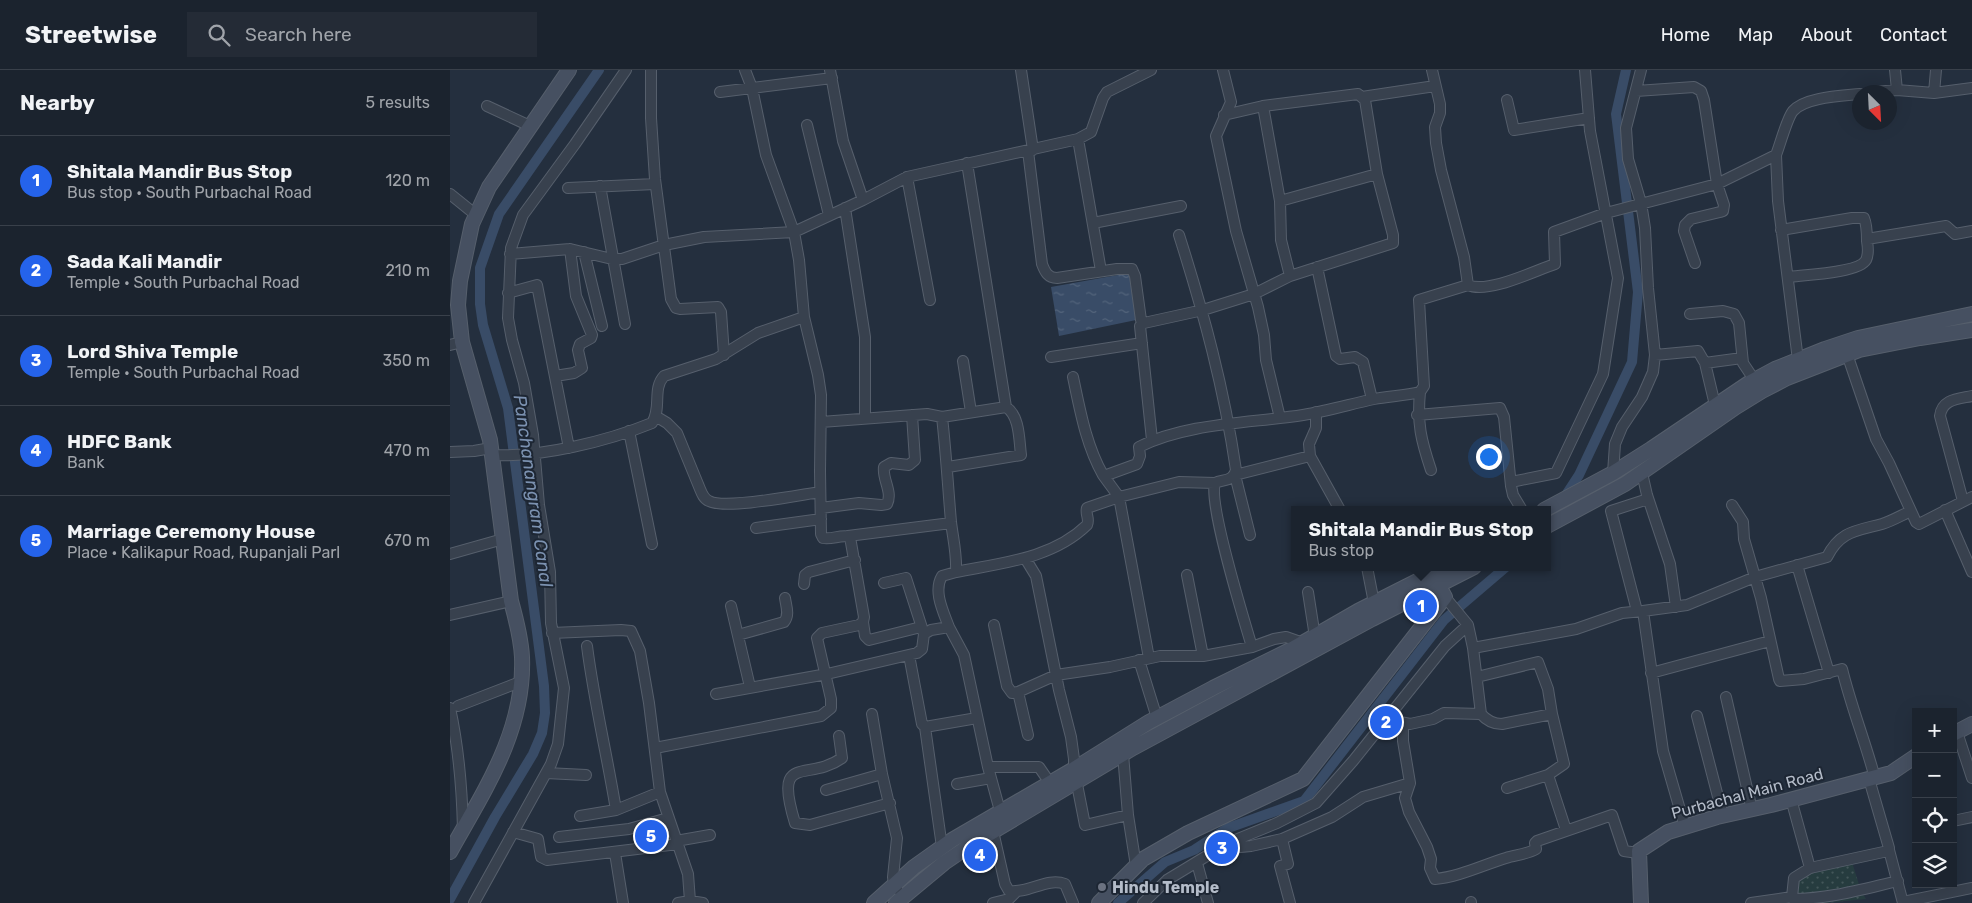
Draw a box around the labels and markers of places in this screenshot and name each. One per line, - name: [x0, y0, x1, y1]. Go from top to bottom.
- pin: 1: [1405, 587, 1437, 625]
- pin: 2: [1370, 703, 1402, 741]
- pin: 5: [635, 817, 667, 855]
- pin: 3: [1206, 829, 1238, 867]
- pin: 4: [964, 836, 996, 874]
- place label: Hindu Temple: [1112, 878, 1219, 897]
- marker: Hindu Temple: [1096, 881, 1108, 893]

